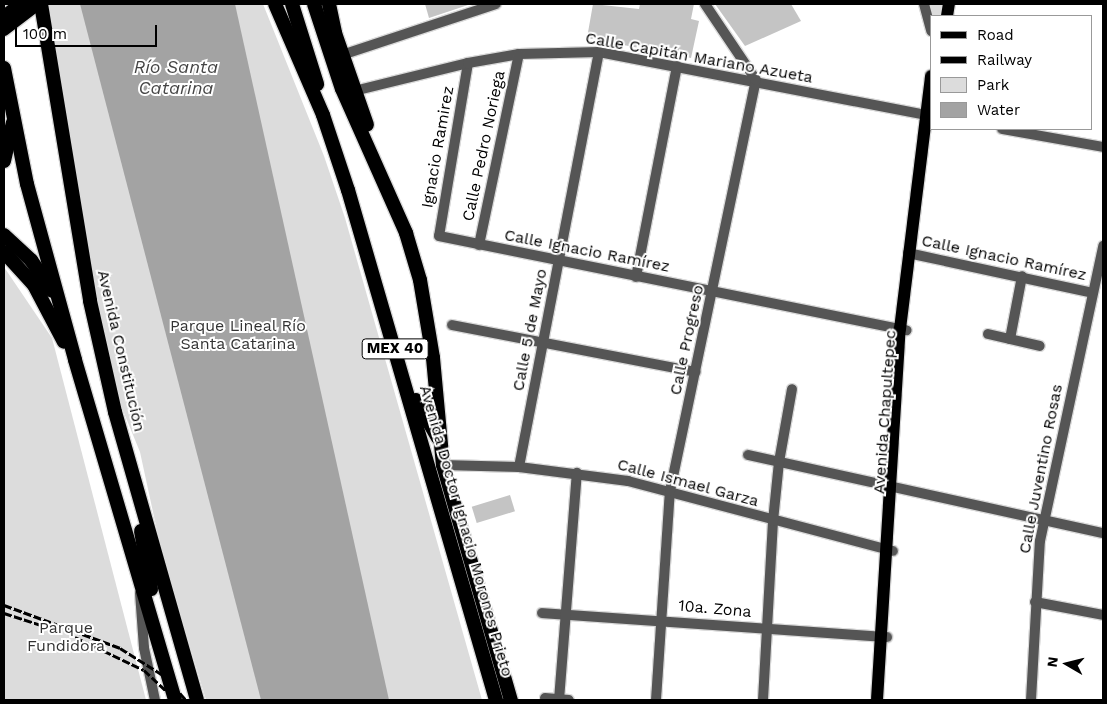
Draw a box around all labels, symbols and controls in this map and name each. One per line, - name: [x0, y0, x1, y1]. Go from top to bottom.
- scale bar: [18, 15, 160, 47]
- legend: [930, 15, 1092, 130]
- text: 100 m: [23, 25, 67, 43]
- text: Road: [977, 26, 1014, 44]
- street label: Calle Capitán Mariano Azueta: [584, 28, 814, 88]
- text: Railway: [977, 51, 1032, 69]
- water label: Río Santa Catarina: [134, 57, 218, 100]
- street label: Calle Pedro Noriega: [459, 69, 509, 223]
- text: Park: [977, 76, 1009, 94]
- street label: Ignacio Ramirez: [418, 84, 458, 210]
- text: Water: [977, 101, 1020, 119]
- street label: Calle Ignacio Ramírez: [503, 226, 671, 276]
- street label: Calle Ignacio Ramírez: [920, 231, 1088, 285]
- street label: Calle 5 de Mayo: [509, 267, 551, 393]
- street label: Avenida Constitución: [93, 268, 149, 434]
- street label: Calle Progreso: [666, 283, 708, 397]
- park label: Parque Lineal Río Santa Catarina: [170, 316, 306, 354]
- street label: Avenida Chapultepec: [870, 329, 900, 495]
- road number: MEX 40: [361, 336, 429, 362]
- street label: Avenida Doctor Ignacio Morones Prieto: [415, 383, 517, 679]
- street label: Calle Juventino Rosas: [1015, 383, 1067, 555]
- street label: Calle Ismael Garza: [615, 455, 761, 511]
- street label: 10a. Zona: [678, 596, 752, 622]
- park label: Parque Fundidora: [27, 618, 105, 656]
- north arrow: [1042, 639, 1092, 689]
- text: N: [1044, 656, 1061, 668]

